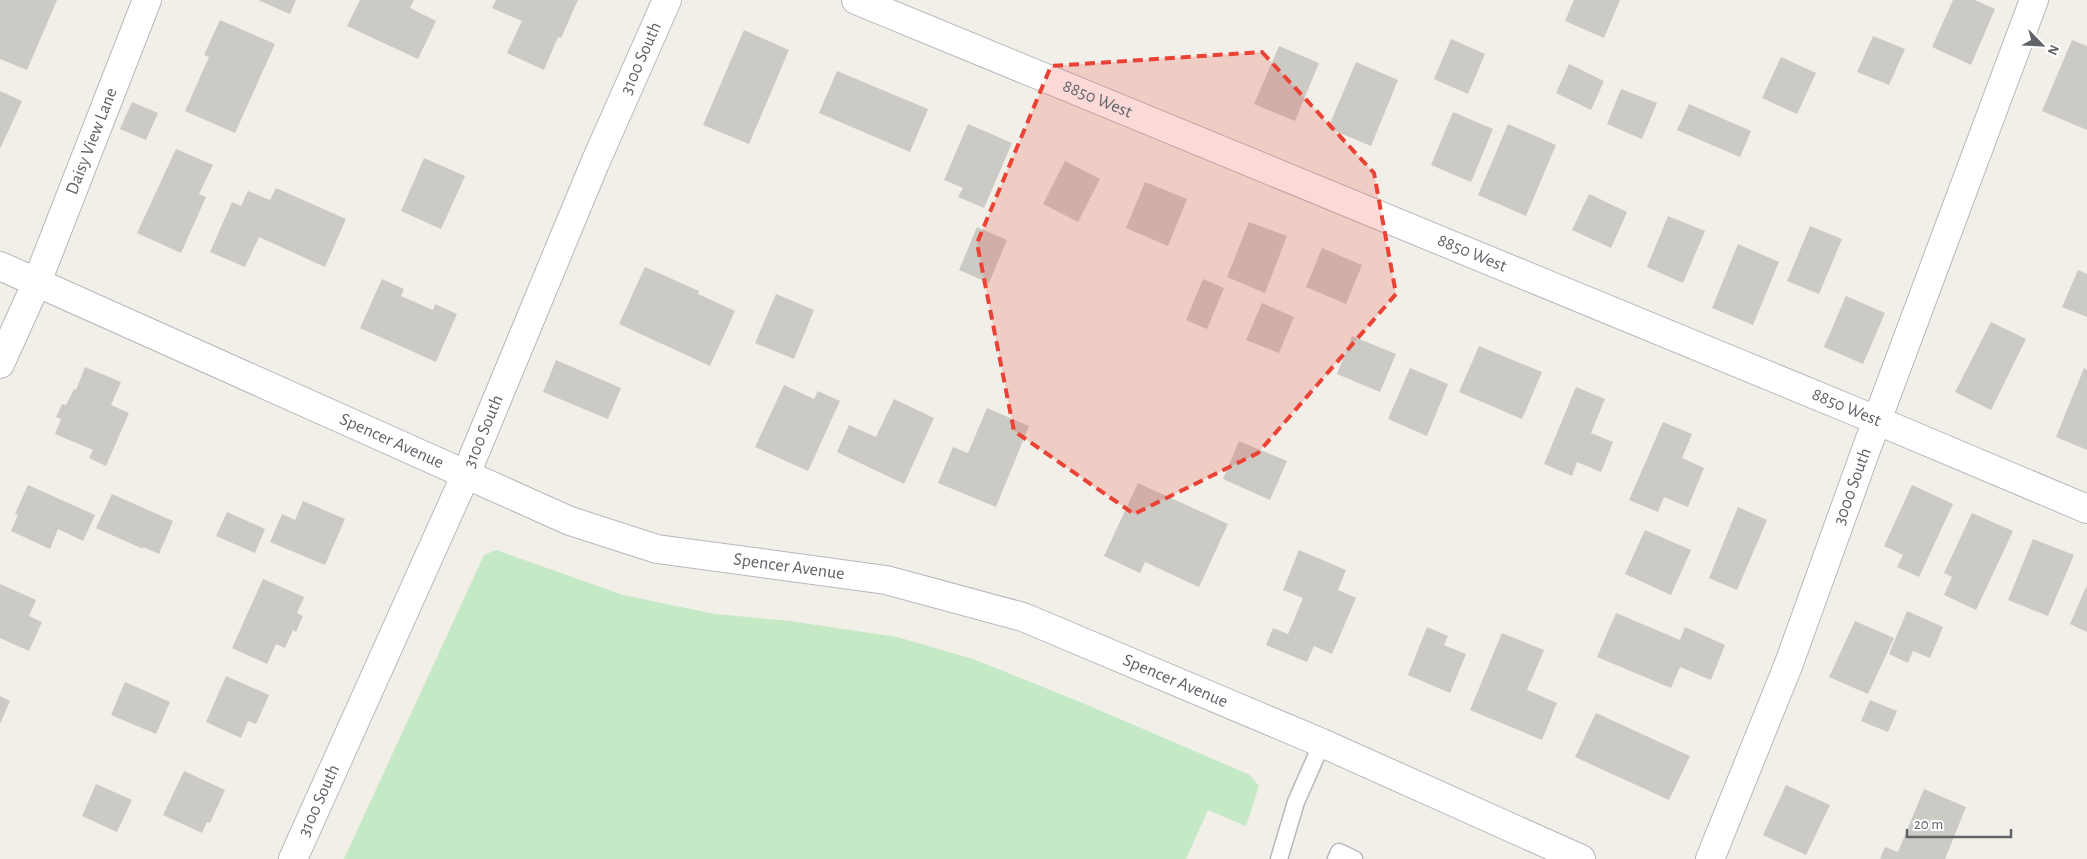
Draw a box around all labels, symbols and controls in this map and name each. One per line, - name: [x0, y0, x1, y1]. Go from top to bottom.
- street label: 3100 South: [617, 20, 665, 97]
- north arrow: [2017, 20, 2067, 70]
- text: N: [2045, 43, 2061, 57]
- street label: 8850 West: [1060, 77, 1135, 122]
- street label: Daisy View Lane: [63, 85, 121, 197]
- street label: 8850 West: [1435, 231, 1509, 276]
- street label: 8850 West: [1809, 385, 1884, 430]
- street label: 3100 South: [461, 393, 507, 470]
- street label: Spencer Avenue: [337, 410, 446, 472]
- street label: 3000 South: [1831, 446, 1875, 527]
- street label: Spencer Avenue: [732, 550, 846, 583]
- street label: Spencer Avenue: [1120, 651, 1230, 711]
- street label: 3100 South: [295, 762, 343, 839]
- scale bar: [1907, 806, 2011, 838]
- text: 20 m: [1914, 817, 1943, 832]

